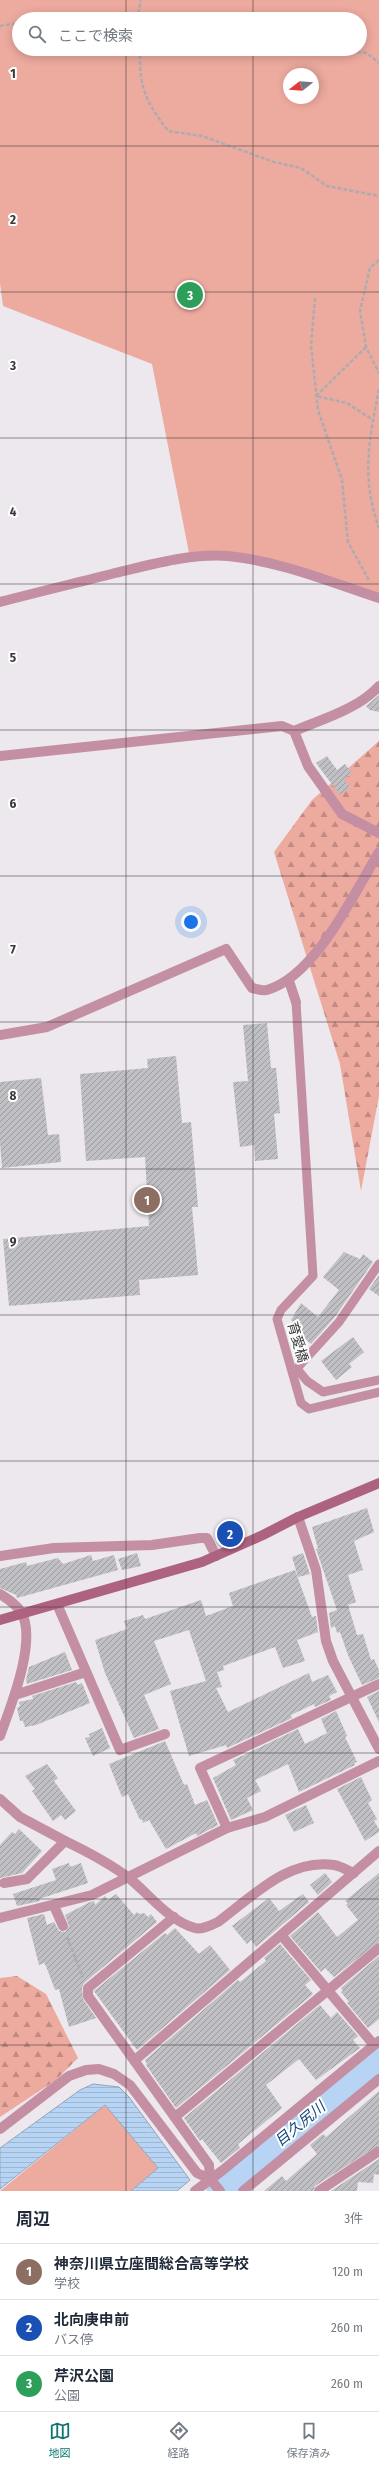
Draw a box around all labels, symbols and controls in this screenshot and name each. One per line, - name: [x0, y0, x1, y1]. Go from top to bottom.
- search box: [12, 12, 367, 56]
- icon: search: [26, 23, 48, 45]
- text: ここで検索: [58, 27, 133, 45]
- text: 1: [10, 66, 16, 81]
- north arrow: [283, 68, 319, 104]
- text: 2: [9, 212, 16, 227]
- pin: 3: [177, 280, 203, 310]
- text: 3: [9, 358, 16, 373]
- text: 4: [10, 504, 17, 519]
- text: 5: [10, 650, 16, 665]
- text: 6: [10, 796, 17, 811]
- your location: [181, 912, 201, 932]
- text: 7: [10, 942, 16, 957]
- text: 8: [10, 1088, 17, 1103]
- pin: 1: [134, 1185, 160, 1215]
- text: 9: [10, 1234, 17, 1249]
- street label: 育愛橋: [284, 1320, 311, 1365]
- pin: 2: [217, 1519, 243, 1549]
- water label: 目久尻川: [271, 2097, 330, 2150]
- text: 周辺: [16, 2209, 50, 2230]
- text: 3件: [344, 2211, 363, 2226]
- text: 神奈川県立座間総合高等学校: [54, 2255, 249, 2273]
- text: 1: [26, 2264, 32, 2279]
- text: 120 m: [332, 2264, 363, 2279]
- text: 学校: [54, 2276, 80, 2291]
- text: 北向庚申前: [54, 2311, 129, 2329]
- text: 2: [26, 2320, 32, 2335]
- text: 260 m: [331, 2320, 363, 2335]
- text: バス停: [54, 2332, 93, 2347]
- text: 芹沢公園: [54, 2367, 114, 2385]
- text: 3: [26, 2376, 32, 2391]
- text: 260 m: [331, 2376, 363, 2391]
- text: 公園: [54, 2388, 80, 2403]
- tab: 地図: [49, 2420, 71, 2460]
- tab: 経路: [168, 2420, 190, 2460]
- tab: 保存済み: [287, 2420, 331, 2460]

